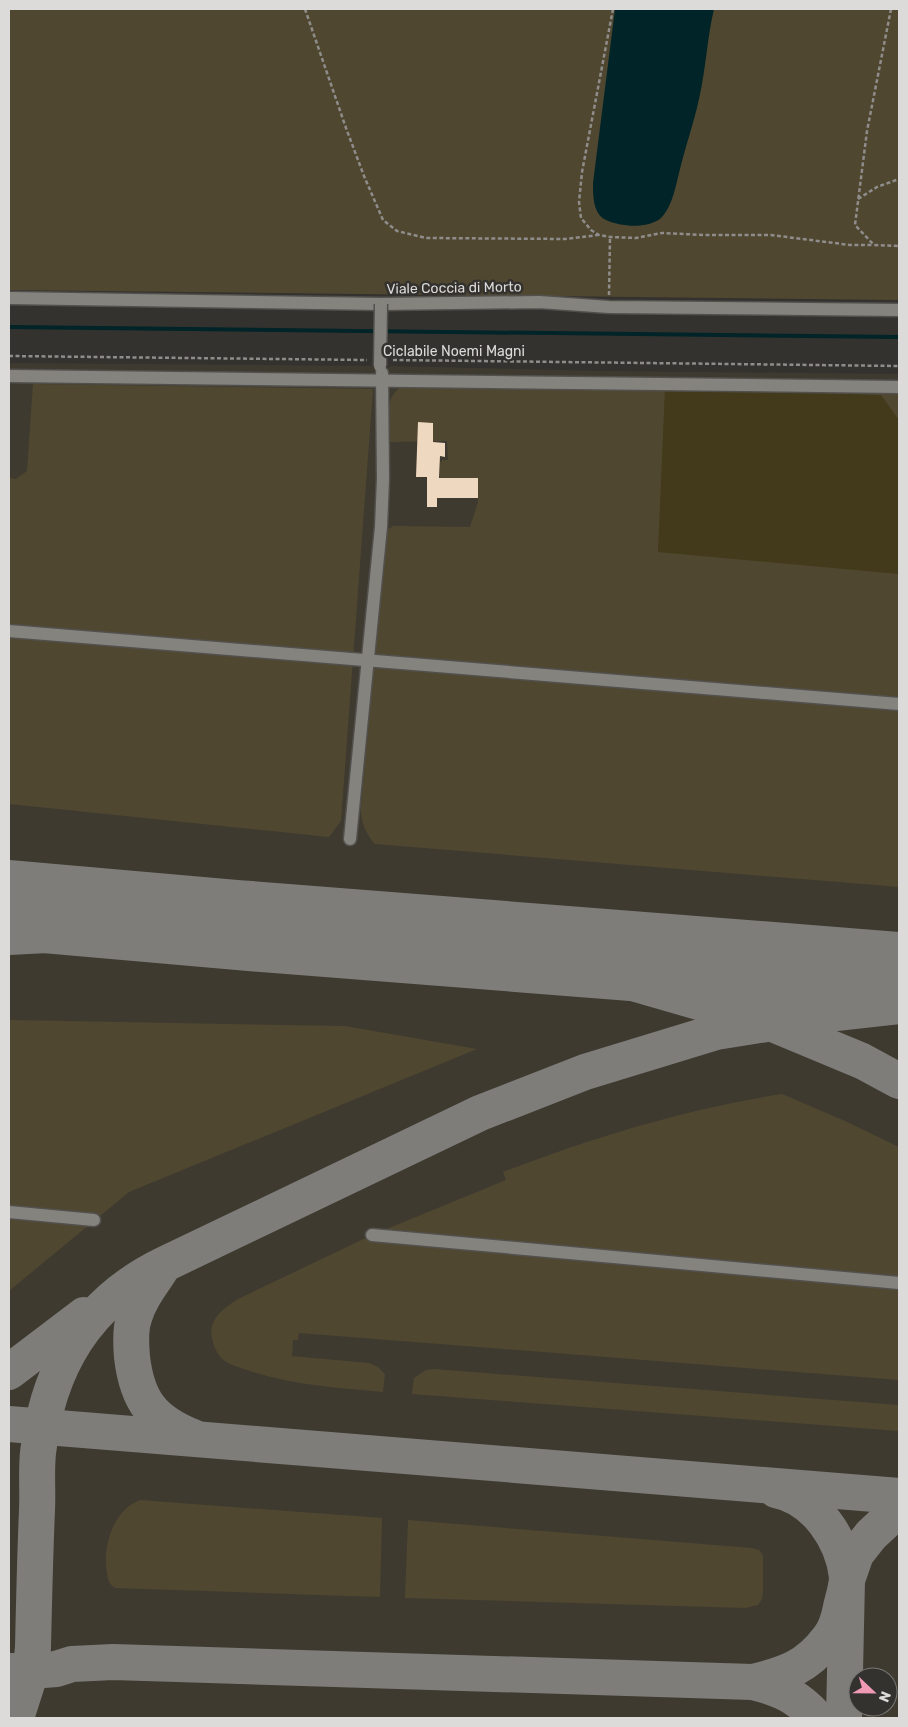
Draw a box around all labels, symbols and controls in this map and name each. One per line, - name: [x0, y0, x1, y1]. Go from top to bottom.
- street label: Viale Coccia di Morto: [386, 278, 522, 298]
- street label: Ciclabile Noemi Magni: [383, 343, 525, 360]
- north arrow: [848, 1667, 898, 1717]
- text: N: [875, 1689, 894, 1705]

